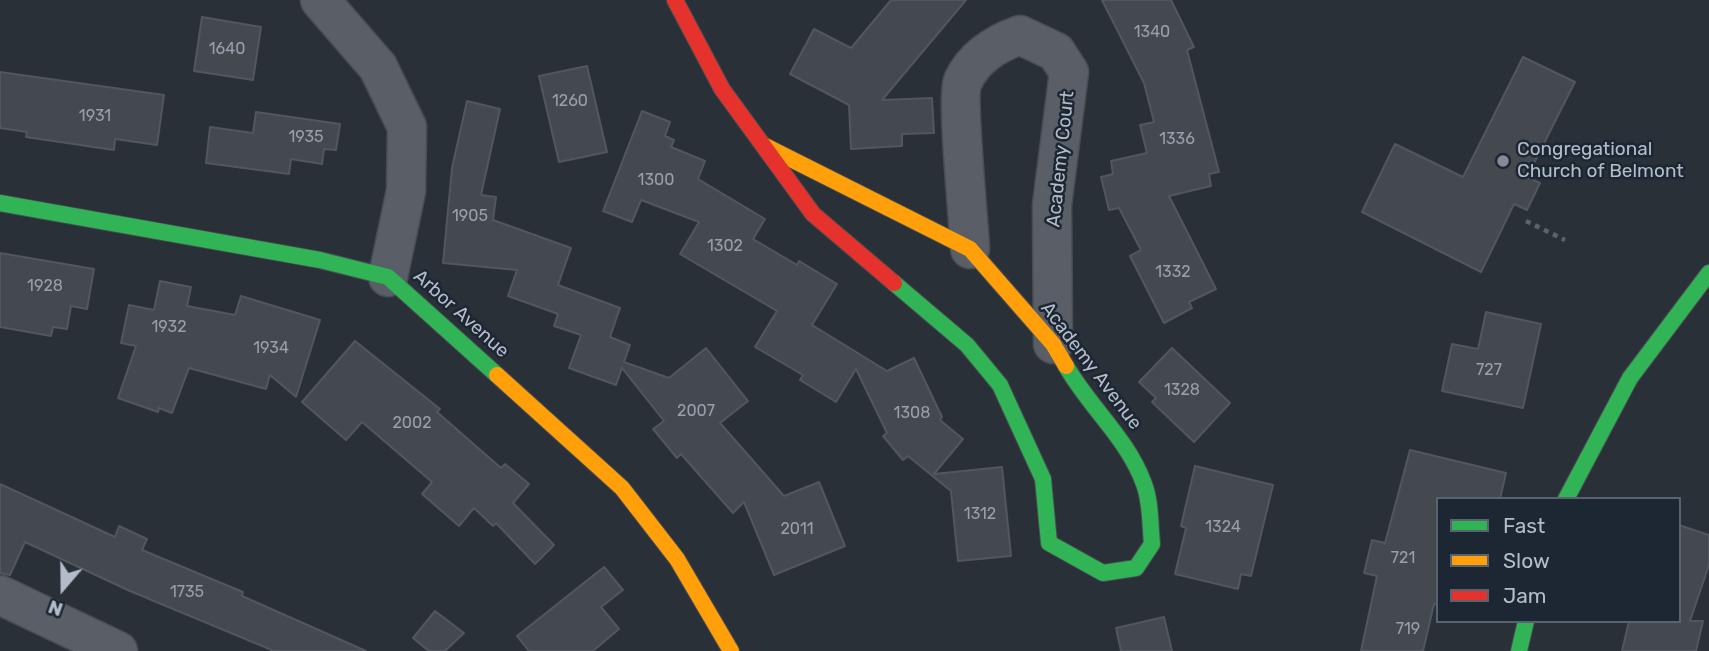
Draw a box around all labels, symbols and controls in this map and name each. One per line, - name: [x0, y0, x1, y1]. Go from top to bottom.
- house number: 1340: [1134, 22, 1170, 42]
- house number: 1640: [209, 39, 245, 59]
- street label: Academy Court: [1043, 90, 1079, 228]
- house number: 1260: [552, 91, 588, 111]
- house number: 1931: [79, 106, 111, 126]
- house number: 1935: [288, 127, 324, 147]
- house number: 1336: [1159, 129, 1195, 149]
- place label: Congregational Church of Belmont: [1517, 139, 1684, 183]
- marker: Congregational Church of Belmont: [1495, 153, 1511, 169]
- house number: 1300: [638, 170, 674, 190]
- house number: 1905: [452, 206, 488, 226]
- house number: 1302: [707, 236, 743, 256]
- house number: 1332: [1155, 262, 1191, 282]
- street label: Arbor Avenue: [409, 265, 513, 363]
- house number: 1928: [27, 276, 63, 296]
- street label: Academy Avenue: [1036, 298, 1146, 434]
- house number: 1932: [151, 317, 187, 337]
- house number: 1934: [253, 338, 289, 358]
- house number: 727: [1476, 360, 1502, 380]
- house number: 1328: [1164, 380, 1200, 400]
- house number: 2007: [677, 401, 715, 421]
- house number: 1308: [894, 403, 930, 423]
- house number: 2002: [392, 413, 432, 433]
- legend: [1436, 497, 1681, 623]
- house number: 1312: [964, 504, 996, 524]
- text: Fast: [1503, 513, 1545, 538]
- house number: 1324: [1205, 517, 1241, 537]
- house number: 2011: [780, 519, 814, 539]
- house number: 721: [1391, 548, 1415, 568]
- text: Slow: [1503, 548, 1550, 573]
- north arrow: [28, 553, 98, 623]
- house number: 1735: [170, 582, 204, 602]
- text: Jam: [1503, 583, 1547, 608]
- text: N: [45, 595, 66, 621]
- house number: 719: [1396, 619, 1420, 639]

